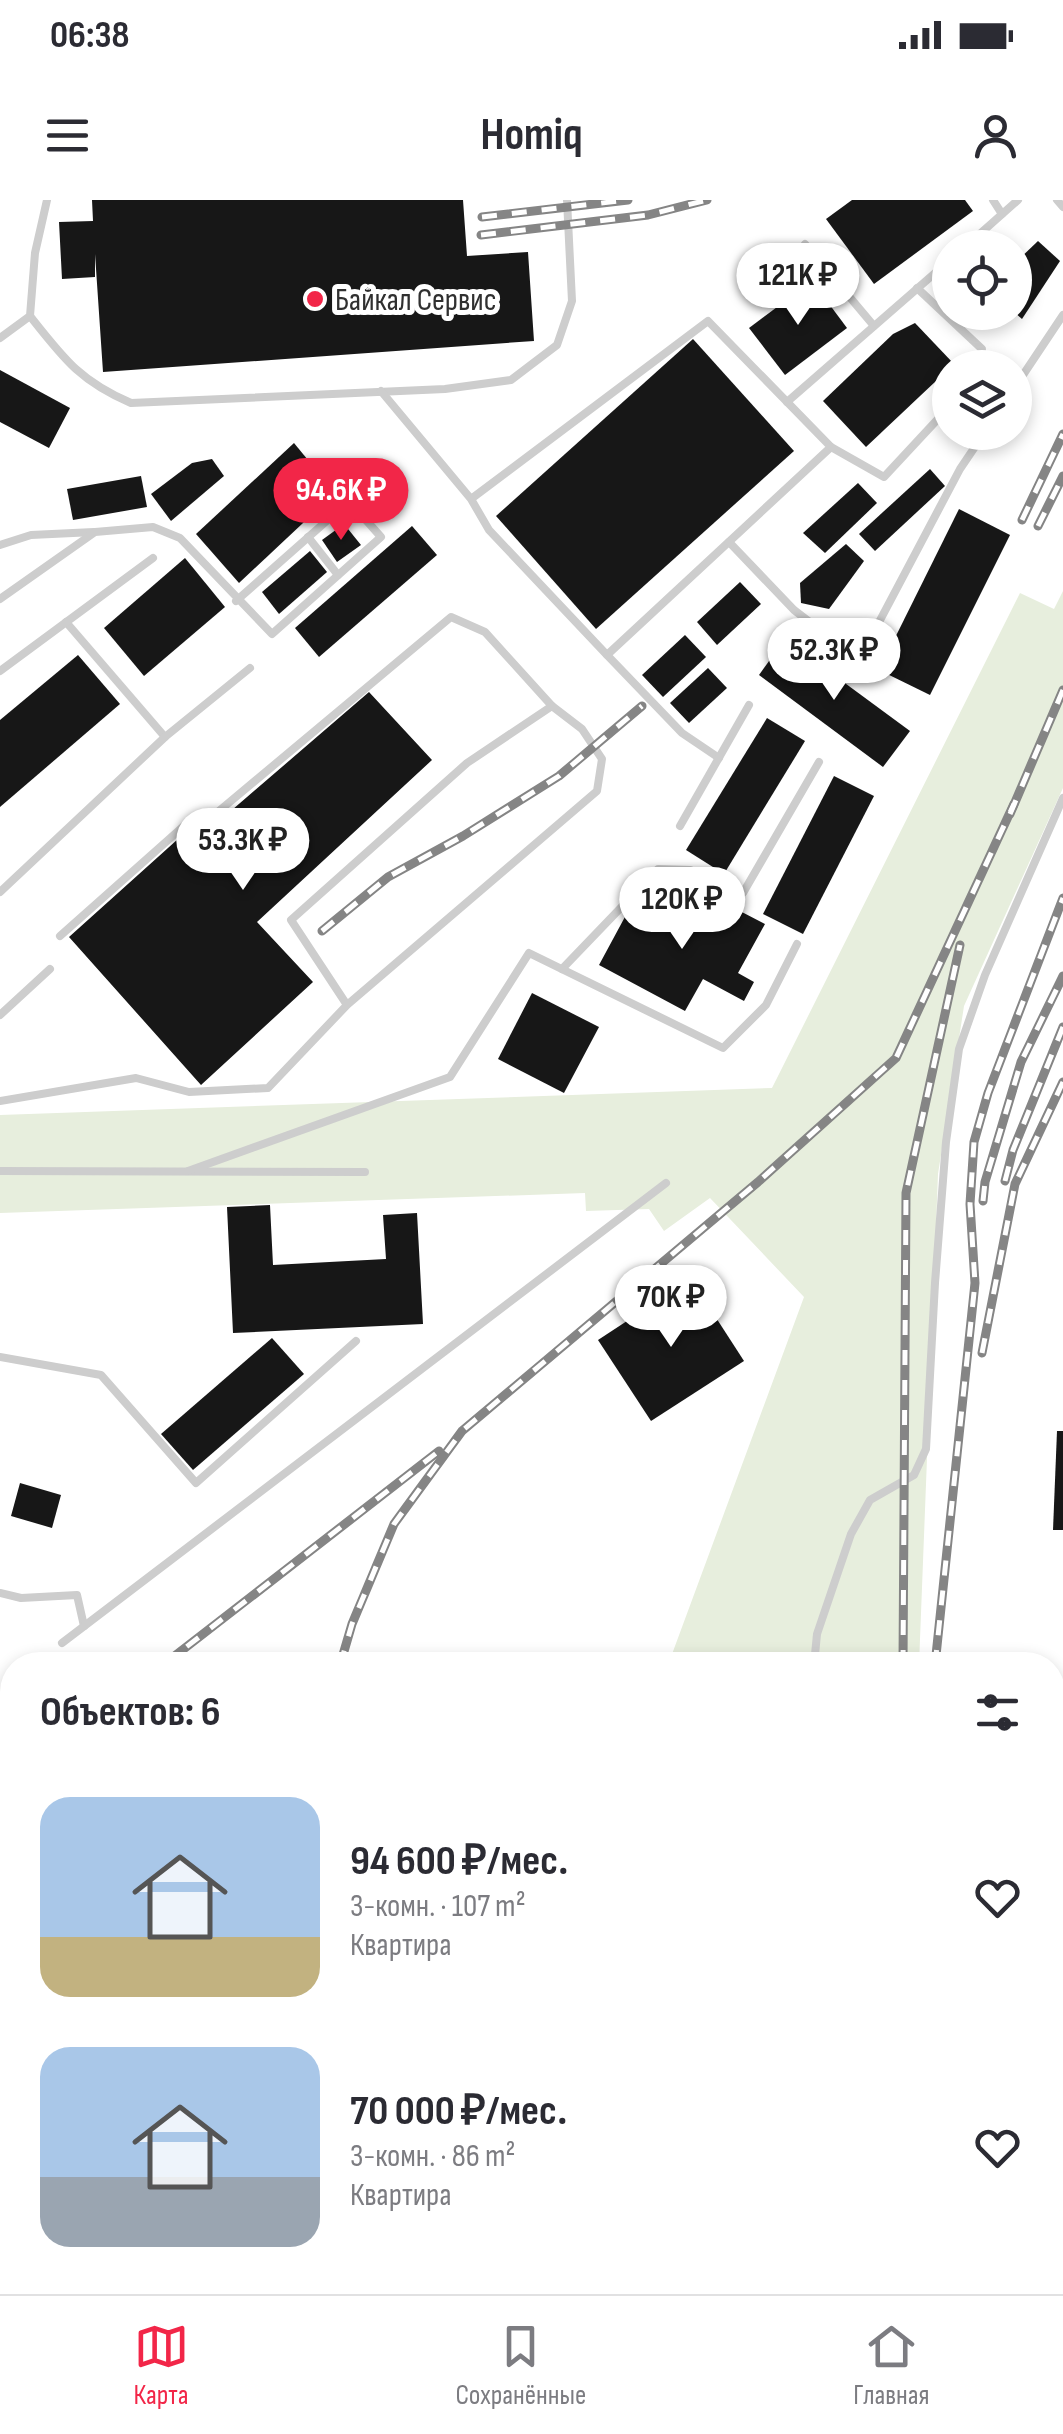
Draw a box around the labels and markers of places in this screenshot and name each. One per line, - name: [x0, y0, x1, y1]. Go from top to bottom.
- pin: 121K ₽: [717, 243, 879, 328]
- place label: Байкал Сервис: [335, 281, 497, 320]
- marker: Байкал Сервис: [304, 288, 326, 310]
- pin: 94.6K ₽: [249, 458, 433, 543]
- pin: 52.3K ₽: [742, 618, 926, 703]
- pin: 53.3K ₽: [151, 808, 335, 893]
- pin: 120K ₽: [601, 867, 763, 952]
- pin: 70K ₽: [601, 1265, 741, 1350]

